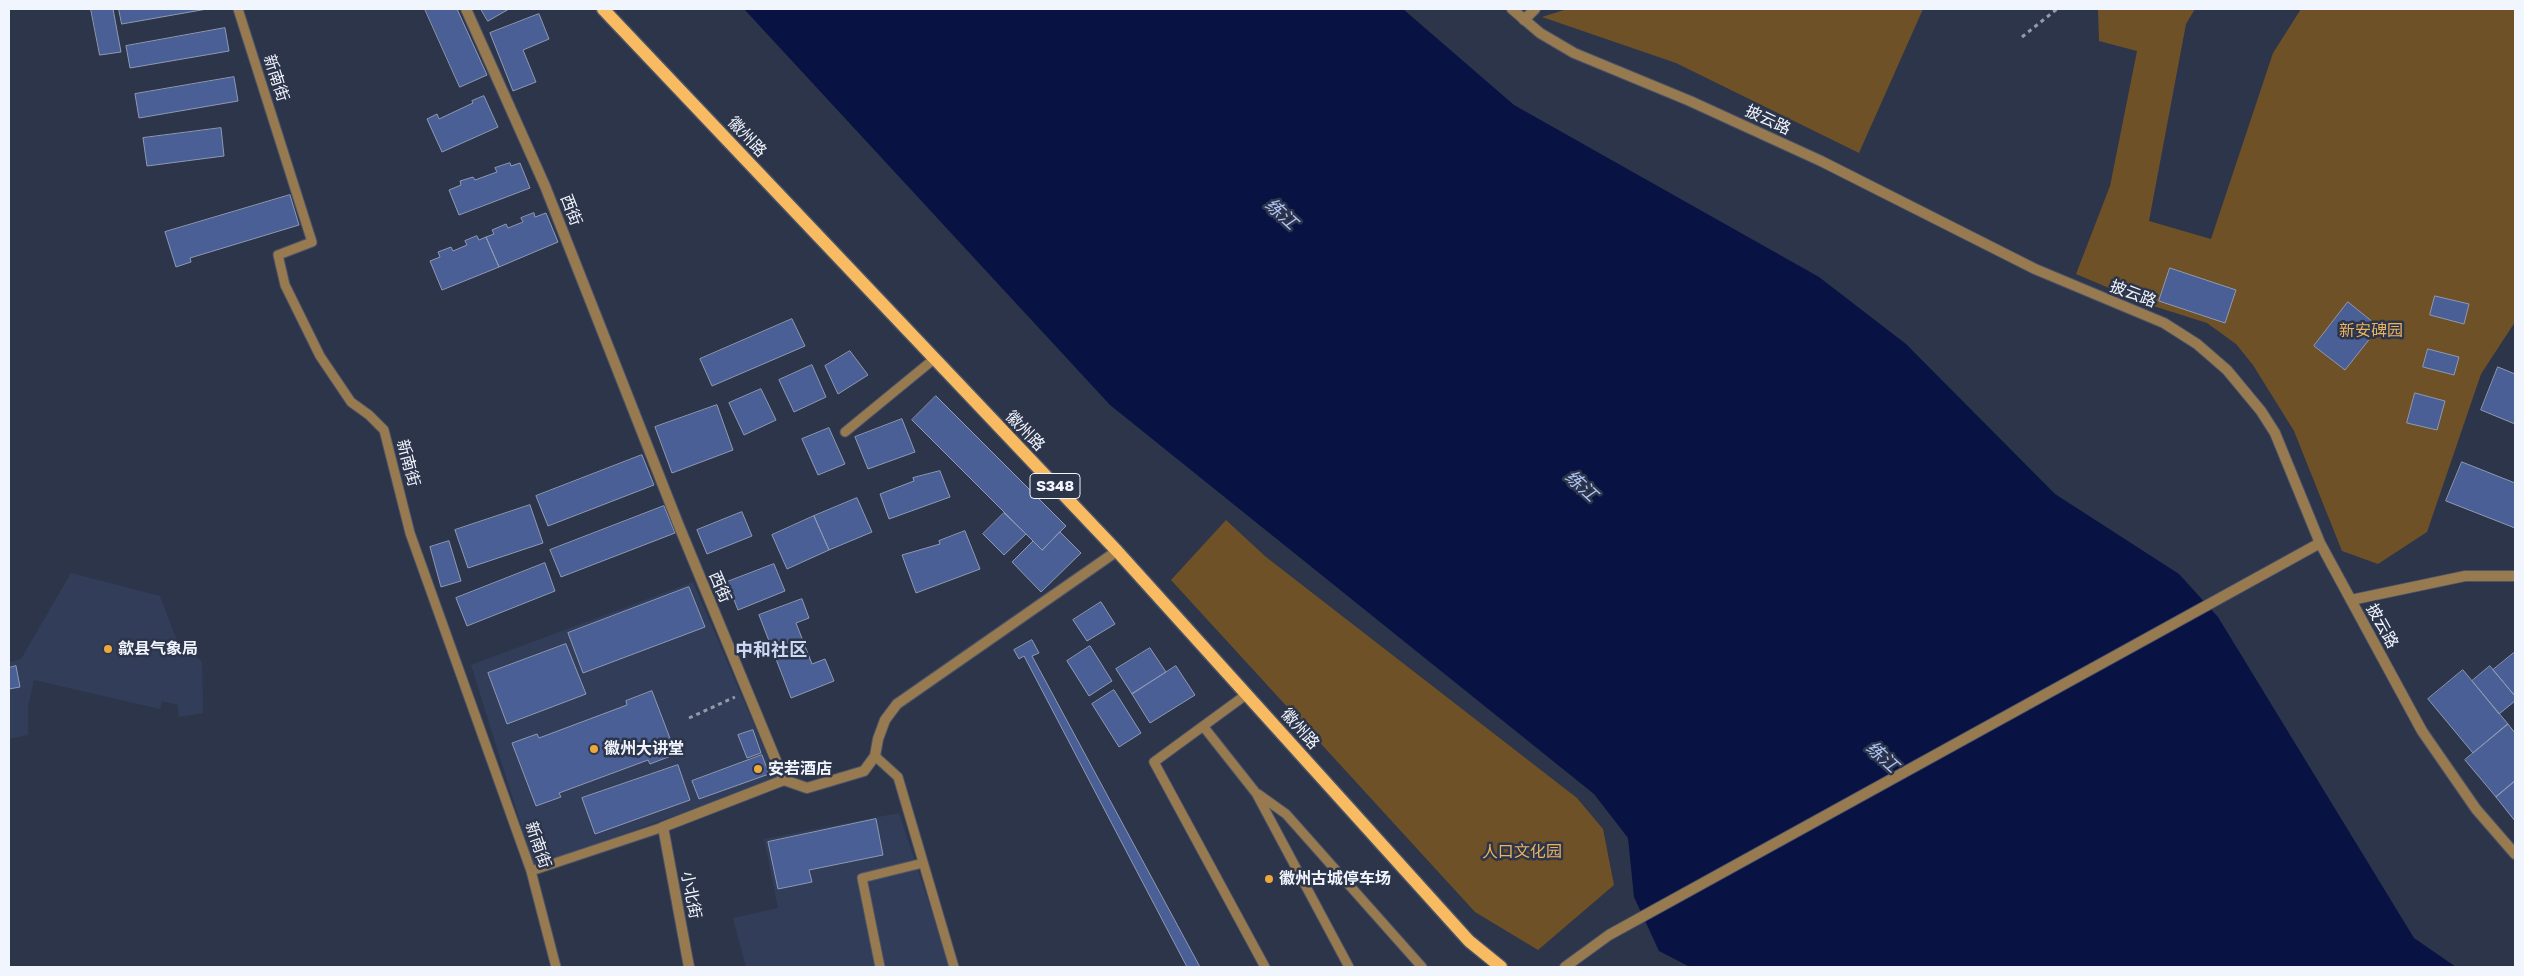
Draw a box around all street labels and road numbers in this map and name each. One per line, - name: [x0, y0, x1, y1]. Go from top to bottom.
- street label: 新南街: [259, 52, 293, 104]
- street label: 披云路: [1742, 101, 1794, 139]
- street label: 徽州路: [724, 113, 770, 161]
- street label: 西街: [556, 192, 586, 228]
- street label: 披云路: [2107, 276, 2159, 312]
- street label: 徽州路: [1001, 407, 1049, 455]
- street label: 新南街: [393, 437, 423, 489]
- road number: S348: [1030, 474, 1080, 498]
- street label: 西街: [705, 569, 735, 605]
- street label: 披云路: [2362, 600, 2402, 652]
- street label: 徽州路: [1277, 705, 1323, 753]
- street label: 新南街: [521, 819, 555, 871]
- street label: 小北街: [677, 870, 705, 920]

